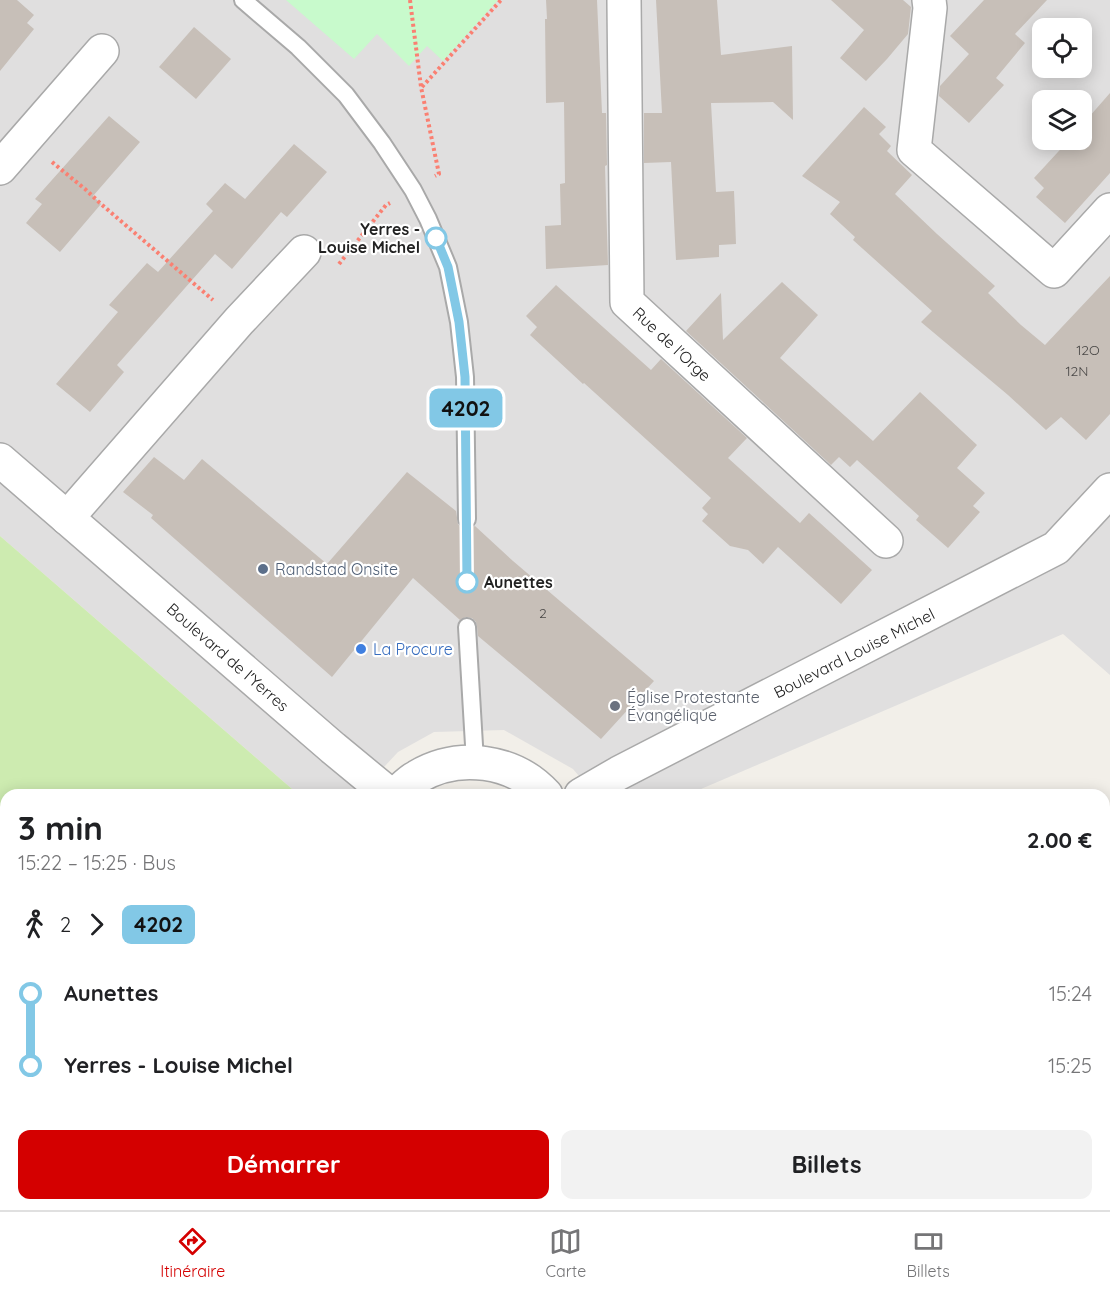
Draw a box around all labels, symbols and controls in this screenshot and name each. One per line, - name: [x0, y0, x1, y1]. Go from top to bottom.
- map controls: [1032, 18, 1092, 150]
- button: locate: [1032, 18, 1092, 78]
- button: layers: [1032, 90, 1092, 150]
- place label: Yerres - Louise Michel: [318, 219, 420, 257]
- marker: Yerres - Louise Michel: [425, 227, 447, 249]
- street label: Rue de l'Orge: [629, 303, 715, 385]
- house number: 12O: [1076, 341, 1100, 359]
- house number: 12N: [1065, 362, 1089, 380]
- line badge: 4202: [424, 388, 508, 428]
- text: 4202: [441, 395, 491, 421]
- place label: Randstad Onsite: [275, 559, 398, 579]
- marker: Randstad Onsite: [256, 562, 270, 576]
- marker: Aunettes: [456, 571, 478, 593]
- place label: Aunettes: [484, 572, 553, 592]
- street label: Boulevard de l'Yerres: [163, 598, 293, 716]
- house number: 2: [539, 604, 547, 622]
- street label: Boulevard Louise Michel: [770, 604, 938, 702]
- place label: La Procure: [373, 639, 453, 659]
- marker: La Procure: [354, 642, 368, 656]
- place label: Église Protestante Évangélique: [627, 687, 760, 725]
- marker: Église Protestante Évangélique: [608, 699, 622, 713]
- text: 3 min: [18, 807, 103, 848]
- text: 2.00 €: [1027, 826, 1092, 854]
- text: 15:22 – 15:25 · Bus: [18, 850, 176, 875]
- icon: walk: [18, 908, 51, 941]
- icon: forward: [80, 908, 113, 941]
- text: 4202: [134, 911, 183, 937]
- text: 2: [60, 912, 71, 937]
- text: Aunettes: [64, 979, 158, 1007]
- text: 15:24: [1049, 981, 1092, 1006]
- text: Yerres - Louise Michel: [64, 1051, 293, 1079]
- text: 15:25: [1048, 1053, 1092, 1078]
- button: Démarrer: [18, 1130, 549, 1199]
- button: Billets: [561, 1130, 1092, 1199]
- tab: Itinéraire: [160, 1225, 225, 1281]
- tab: Carte: [546, 1225, 586, 1281]
- tab: Billets: [907, 1225, 950, 1281]

